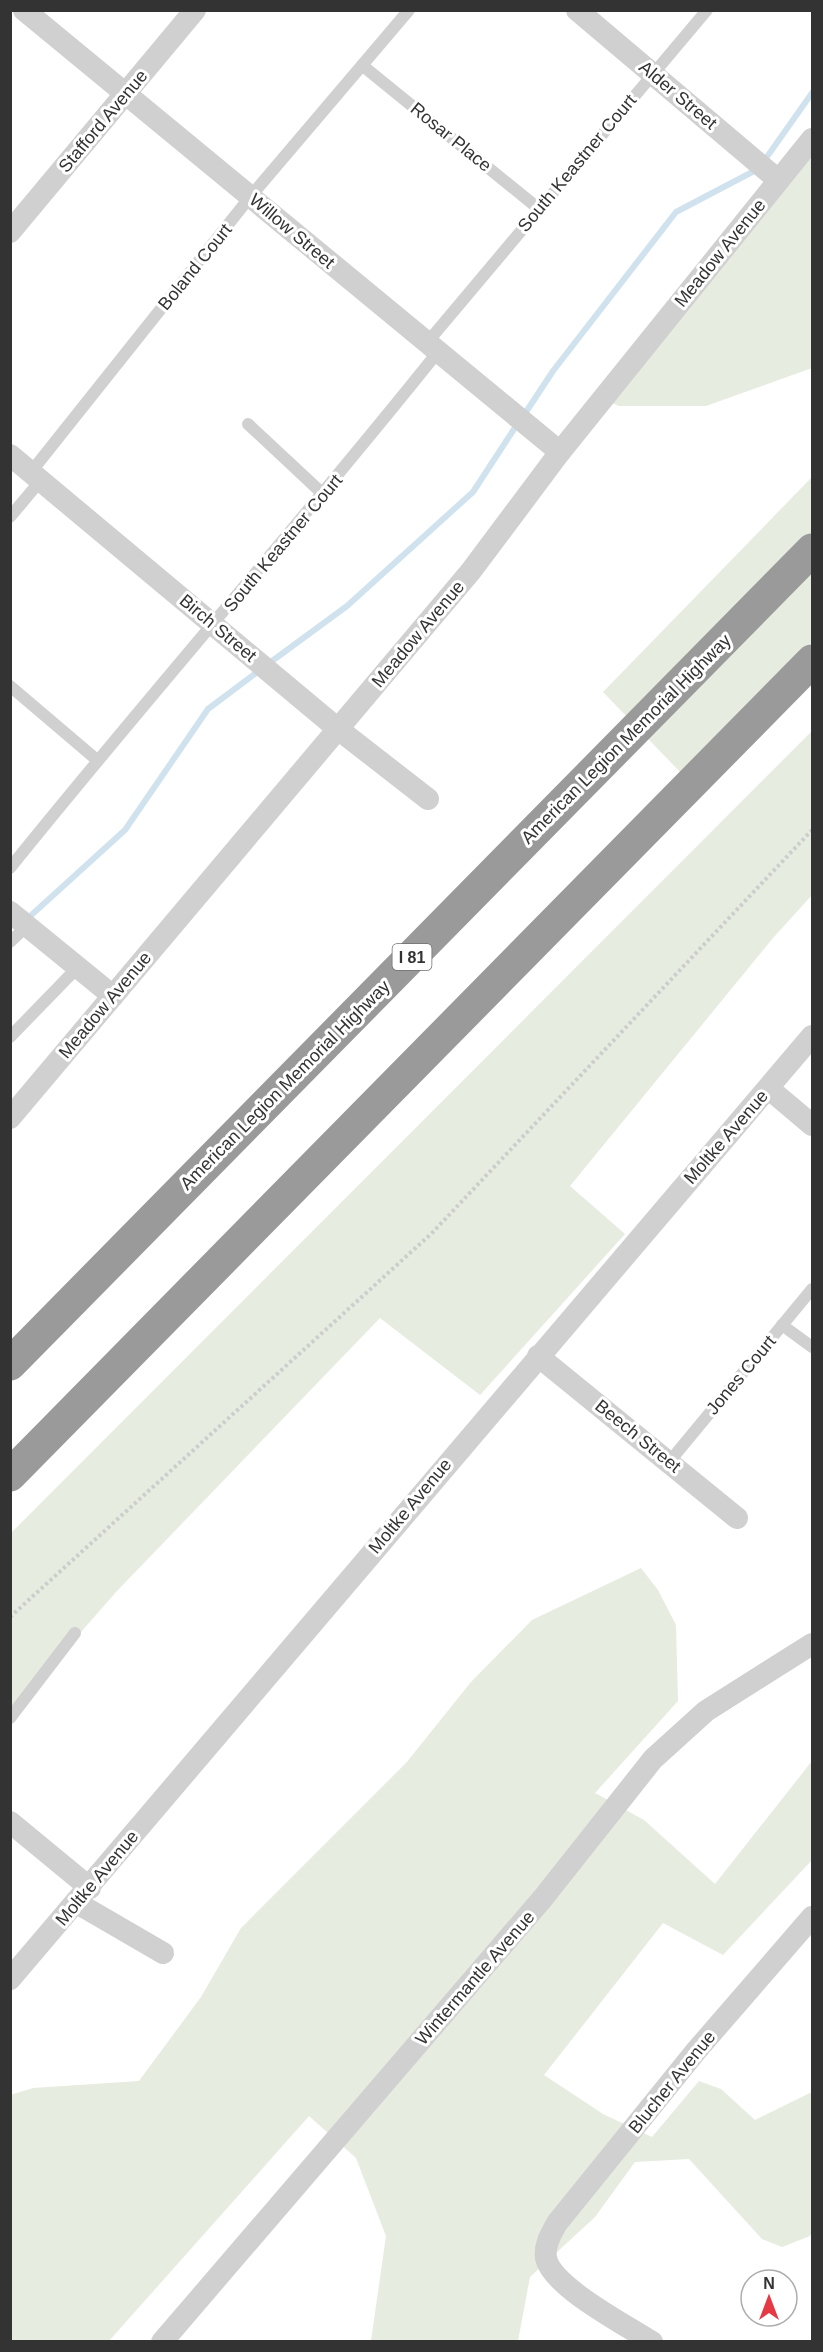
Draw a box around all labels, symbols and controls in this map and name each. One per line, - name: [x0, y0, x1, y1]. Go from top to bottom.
- street label: Alder Street: [635, 57, 721, 133]
- street label: Stafford Avenue: [54, 66, 152, 176]
- street label: South Keastner Court: [514, 90, 640, 236]
- street label: Rosar Place: [407, 98, 495, 176]
- street label: Willow Street: [245, 190, 339, 272]
- street label: Meadow Avenue: [670, 195, 770, 311]
- street label: Boland Court: [154, 220, 236, 314]
- street label: South Keastner Court: [220, 470, 346, 616]
- street label: Meadow Avenue: [368, 577, 468, 691]
- street label: Birch Street: [176, 590, 260, 666]
- street label: American Legion Memorial Highway: [517, 630, 735, 848]
- road number: I 81: [392, 944, 432, 970]
- street label: Meadow Avenue: [55, 948, 155, 1062]
- street label: American Legion Memorial Highway: [176, 976, 394, 1194]
- street label: Moltke Avenue: [680, 1086, 772, 1188]
- street label: Jones Court: [702, 1331, 780, 1419]
- street label: Beech Street: [591, 1395, 685, 1477]
- street label: Moltke Avenue: [364, 1454, 456, 1558]
- street label: Moltke Avenue: [51, 1826, 143, 1930]
- street label: Wintermantle Avenue: [411, 1907, 539, 2049]
- street label: Blucher Avenue: [625, 2027, 719, 2137]
- north arrow: [739, 2268, 799, 2328]
- text: N: [763, 2275, 775, 2292]

